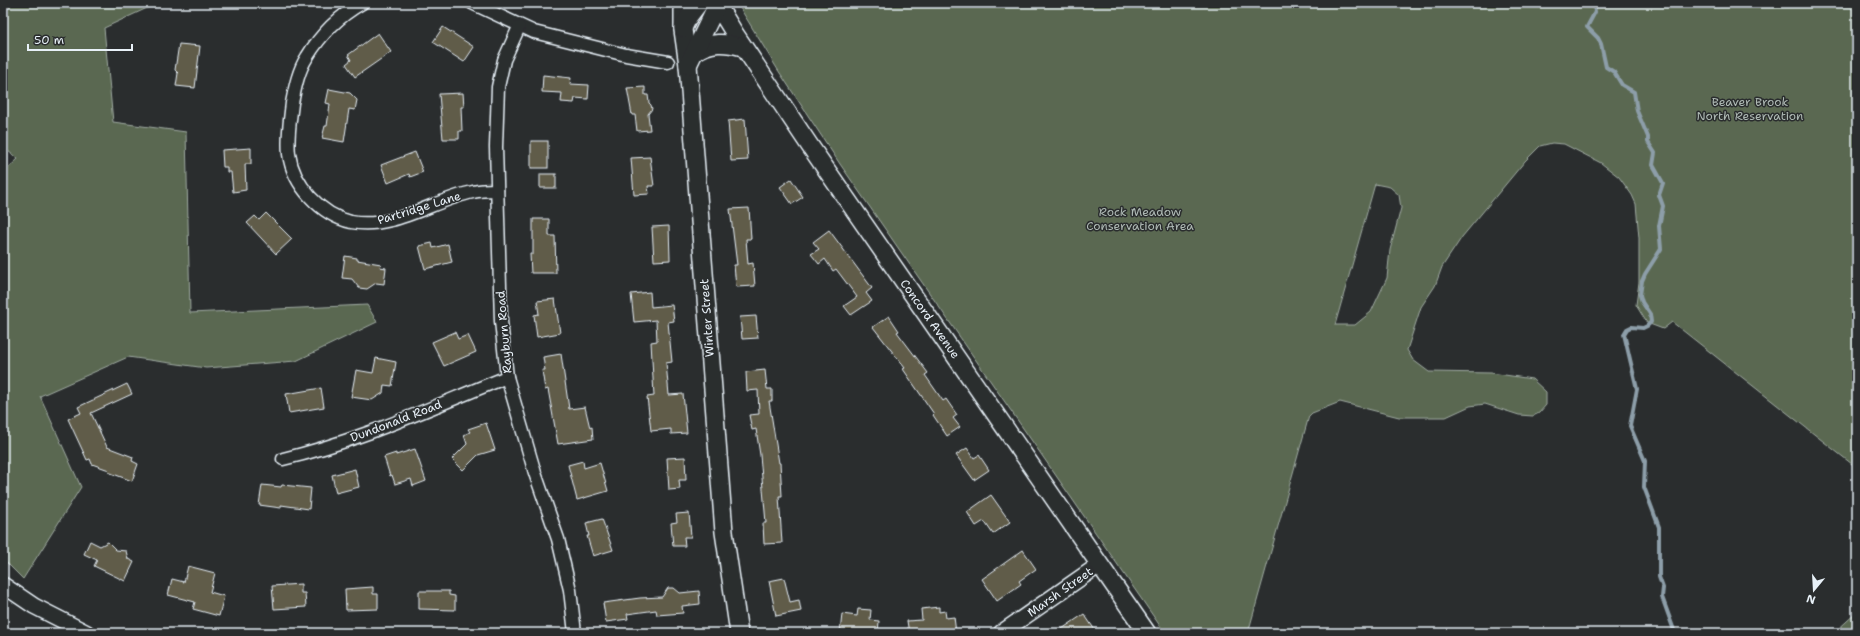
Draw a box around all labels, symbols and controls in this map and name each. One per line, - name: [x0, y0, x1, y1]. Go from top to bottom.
- scale bar: [28, 26, 132, 52]
- text: 50 m: [34, 32, 64, 48]
- park label: Beaver Brook North Reservation: [1697, 94, 1803, 124]
- street label: Partridge Lane: [375, 188, 463, 228]
- park label: Rock Meadow Conservation Area: [1086, 204, 1194, 234]
- street label: Concord Avenue: [897, 276, 964, 362]
- street label: Winter Street: [696, 278, 718, 358]
- street label: Rayburn Road: [492, 290, 516, 374]
- street label: Dundonald Road: [348, 396, 444, 446]
- street label: Marsh Street: [1024, 563, 1096, 621]
- north arrow: [1794, 570, 1834, 610]
- text: N: [1804, 590, 1818, 608]

